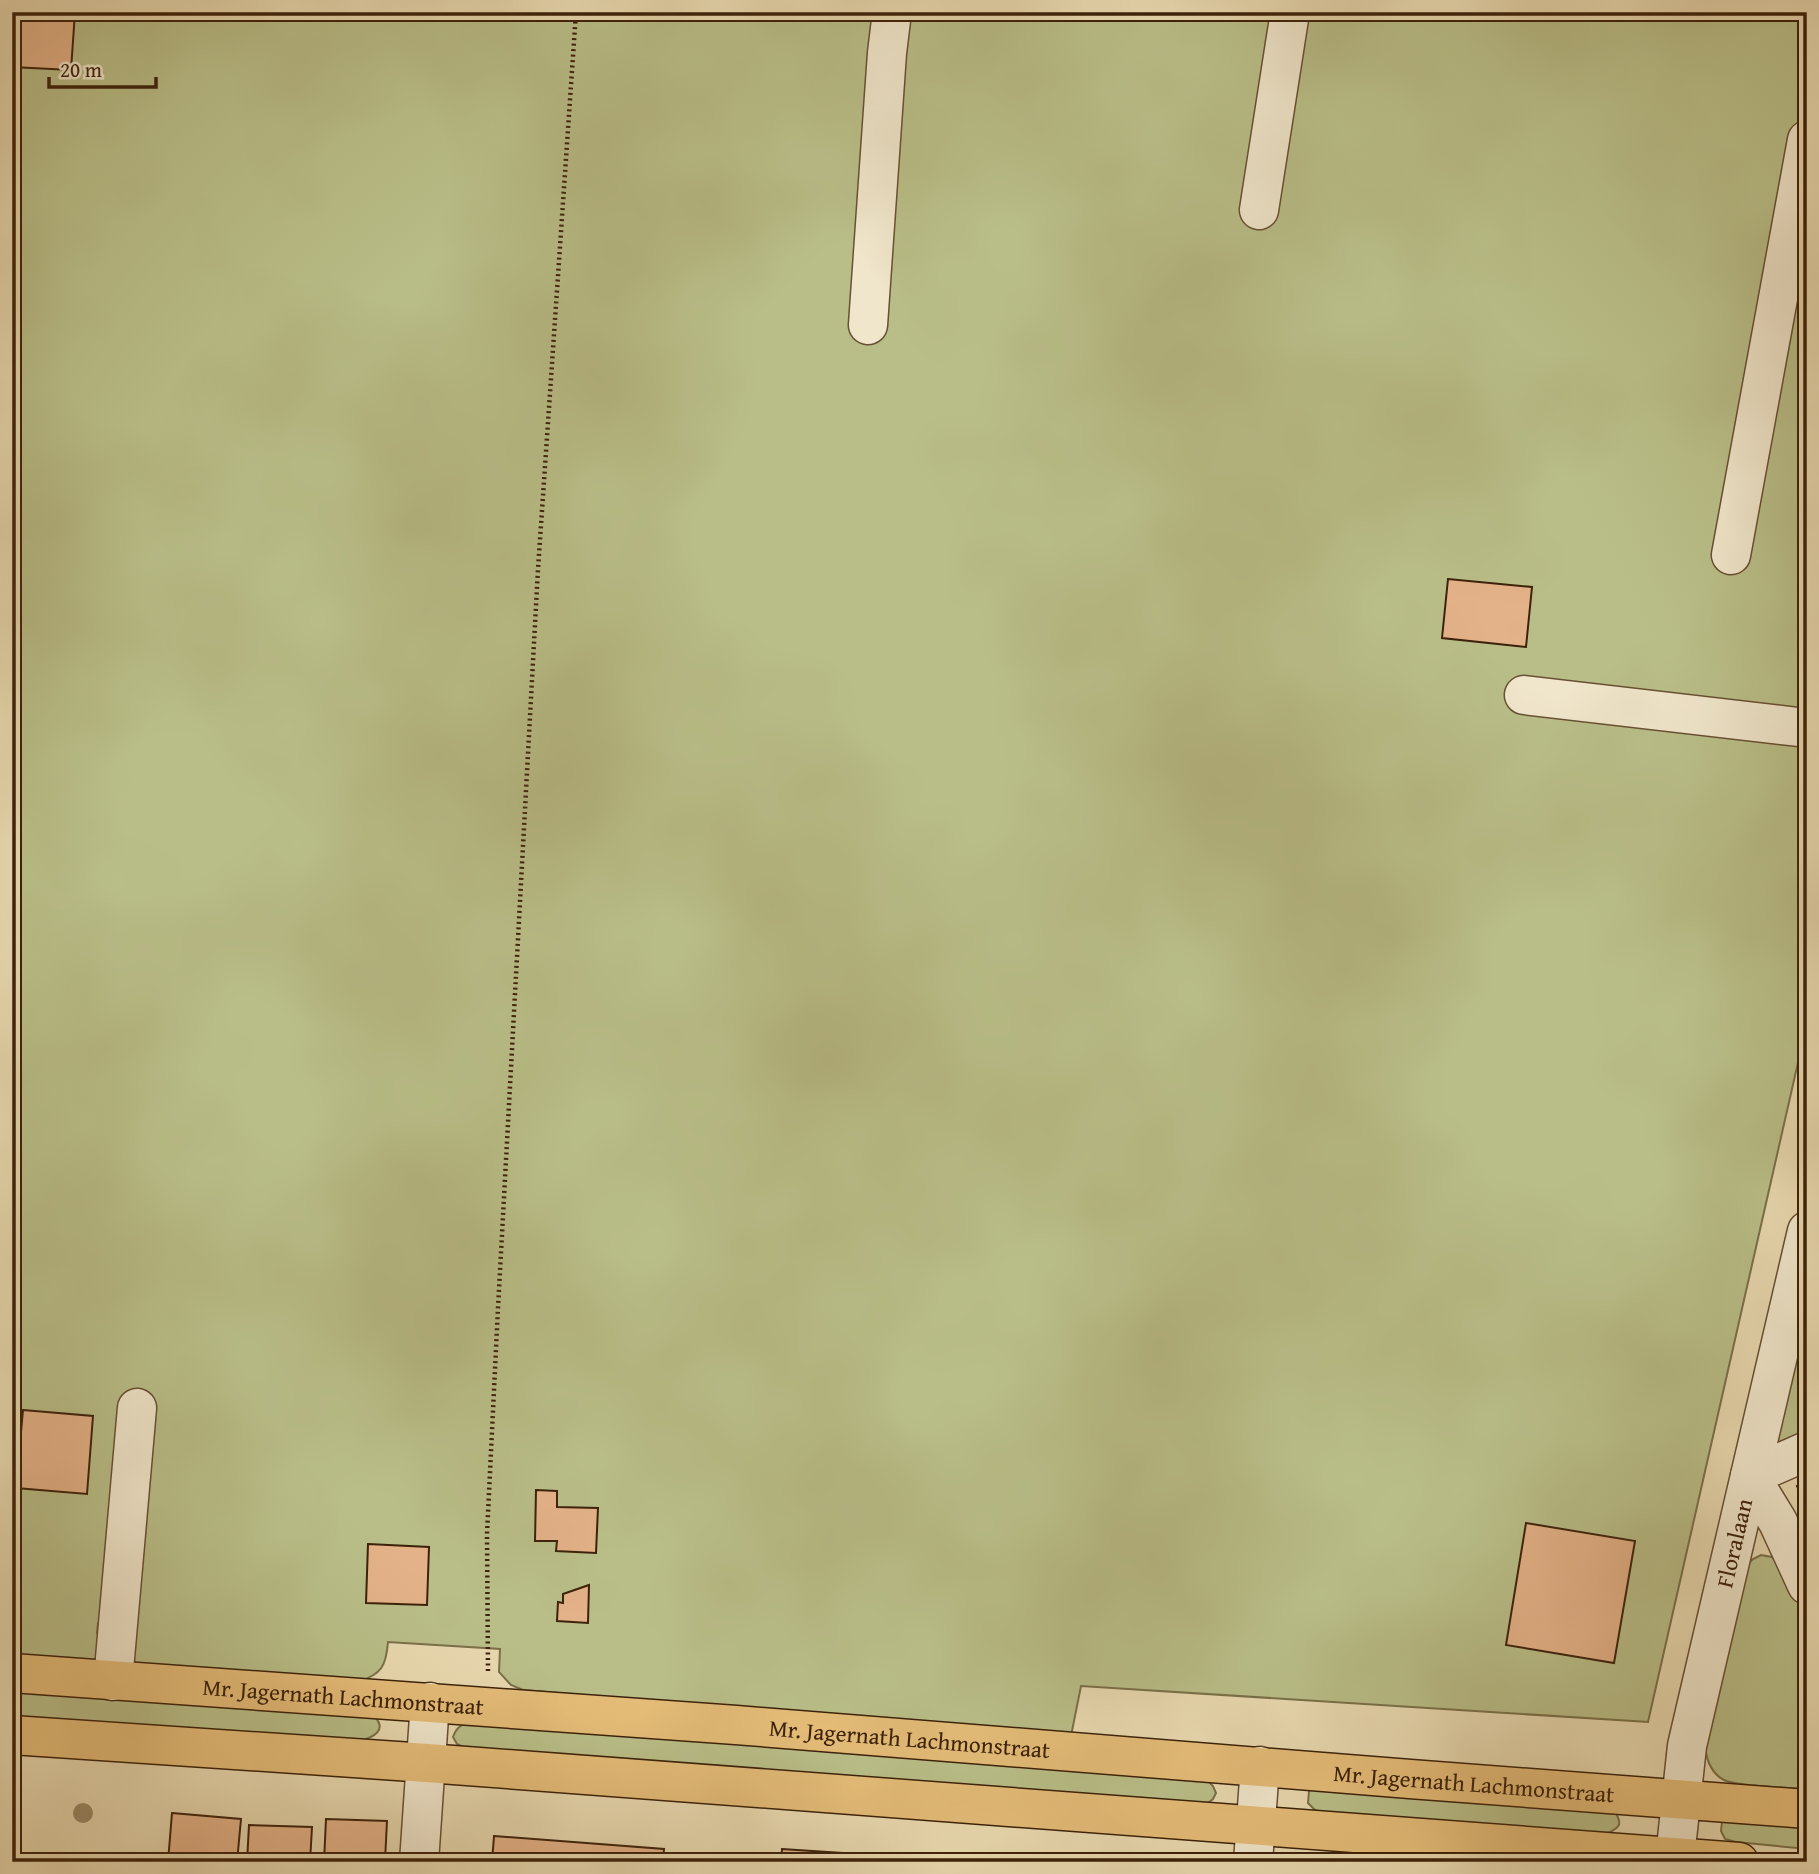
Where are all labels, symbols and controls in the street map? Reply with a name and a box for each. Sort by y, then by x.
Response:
scale bar [49,46,156,90]
text: 20 m [60,54,102,85]
street label: Floralaan [1707,1495,1760,1591]
street label: Mr. Jagernath Lachmonstraat [201,1670,485,1723]
street label: Mr. Jagernath Lachmonstraat [768,1711,1051,1766]
street label: Mr. Jagernath Lachmonstraat [1332,1756,1616,1810]

